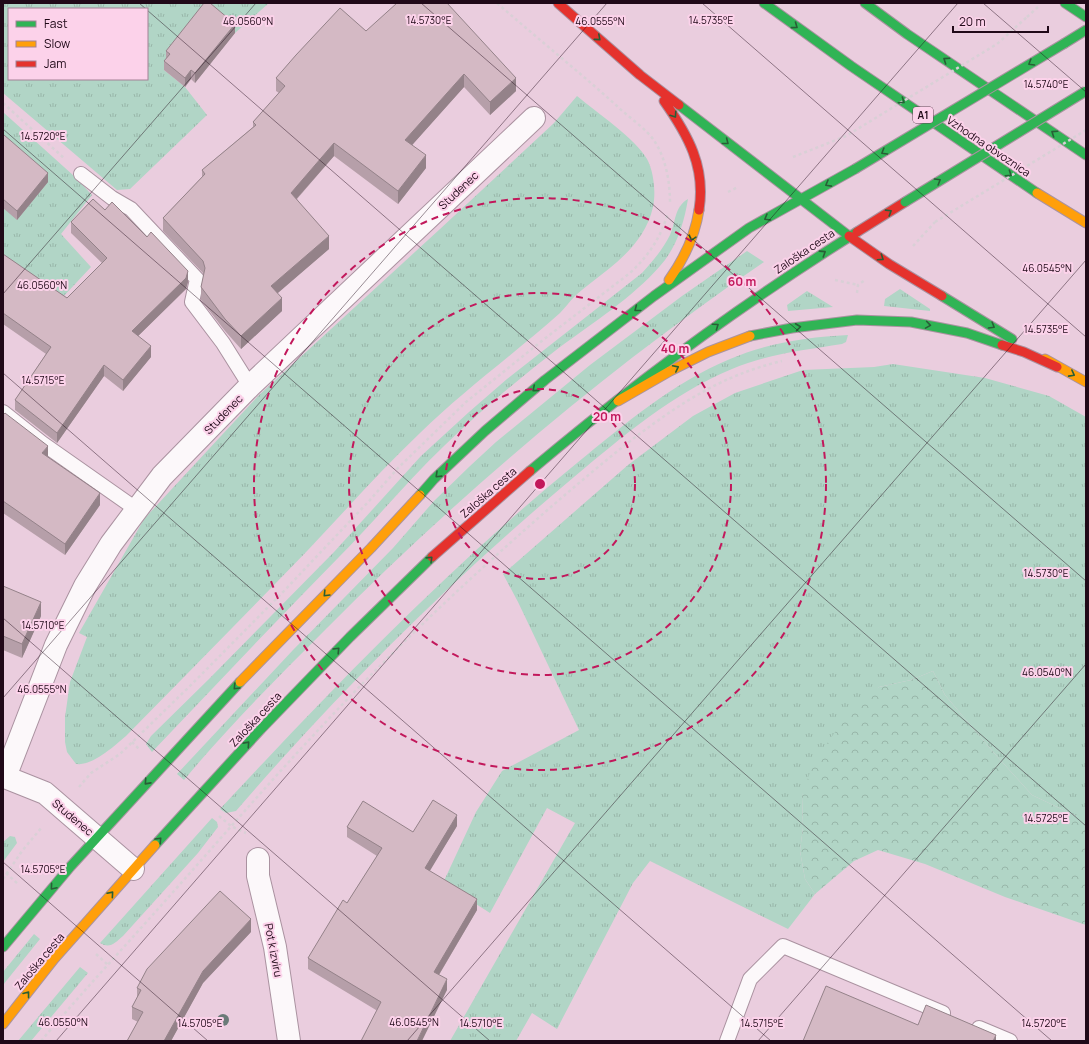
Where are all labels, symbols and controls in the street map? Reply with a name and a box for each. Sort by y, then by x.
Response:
legend [8,8,148,80]
scale bar [953,8,1048,34]
text: 14.5730°E [407,13,452,27]
text: 14.5735°E [689,13,734,27]
text: 20 m [959,13,986,30]
text: 46.0560°N [223,14,273,28]
text: 46.0555°N [575,14,625,28]
text: Fast [44,15,68,32]
one-way arrow [791,21,798,28]
one-way arrow [593,33,600,40]
text: Slow [44,35,70,52]
text: Jam [44,55,66,72]
one-way arrow [943,57,950,65]
one-way arrow [1028,58,1035,66]
text: 14.5740°E [1024,77,1069,91]
one-way arrow [897,96,904,103]
road number: A1 [913,107,933,123]
one-way arrow [669,111,676,118]
street label: Vzhodna obvoznica [944,112,1034,180]
text: 14.5720°E [21,129,66,143]
one-way arrow [1051,130,1058,138]
one-way arrow [721,137,728,144]
one-way arrow [881,147,888,155]
street label: Studenec [435,168,481,212]
one-way arrow [1005,169,1012,177]
one-way arrow [825,179,832,187]
one-way arrow [934,179,941,186]
one-way arrow [885,209,892,216]
one-way arrow [764,214,771,221]
street label: Zaloška cesta [771,225,837,277]
one-way arrow [688,235,697,242]
one-way arrow [819,250,826,258]
one-way arrow [877,253,884,261]
text: 46.0545°N [1022,261,1072,275]
text: 60 m [728,273,756,290]
text: 46.0560°N [17,278,67,292]
one-way arrow [635,304,642,311]
one-way arrow [925,320,931,329]
one-way arrow [988,322,995,329]
text: 14.5735°E [1024,322,1069,336]
one-way arrow [795,323,802,332]
one-way arrow [711,324,718,331]
text: 40 m [661,340,689,357]
one-way arrow [672,365,679,373]
one-way arrow [1067,370,1075,377]
text: 14.5715°E [22,373,65,387]
one-way arrow [532,384,540,391]
street label: Studenec [200,391,246,437]
text: 20 m [593,408,621,425]
street label: Zaloška cesta [457,463,519,521]
one-way arrow [435,470,443,478]
centre of rings [533,477,547,491]
one-way arrow [425,557,433,564]
text: 14.5730°E [1024,566,1069,580]
one-way arrow [324,589,331,597]
text: 14.5710°E [21,618,65,632]
one-way arrow [332,647,340,655]
text: 46.0540°N [1022,665,1072,679]
text: 46.0555°N [17,682,67,696]
one-way arrow [233,682,240,690]
street label: Zaloška cesta [226,688,284,750]
one-way arrow [242,741,250,749]
one-way arrow [145,777,152,785]
street label: Studenec [49,795,97,839]
text: 14.5725°E [1024,811,1069,825]
one-way arrow [155,837,162,845]
text: 14.5705°E [20,862,66,876]
one-way arrow [50,882,58,890]
one-way arrow [107,892,114,899]
street label: Pot k izviru [261,922,287,978]
street label: Zaloška cesta [11,929,67,993]
one-way arrow [22,991,29,998]
text: 46.0550°N [38,1015,88,1029]
text: 46.0545°N [389,1015,439,1029]
text: 14.5705°E [177,1016,223,1030]
text: 14.5710°E [459,1016,503,1030]
text: 14.5715°E [741,1016,784,1030]
text: 14.5720°E [1022,1016,1067,1030]

